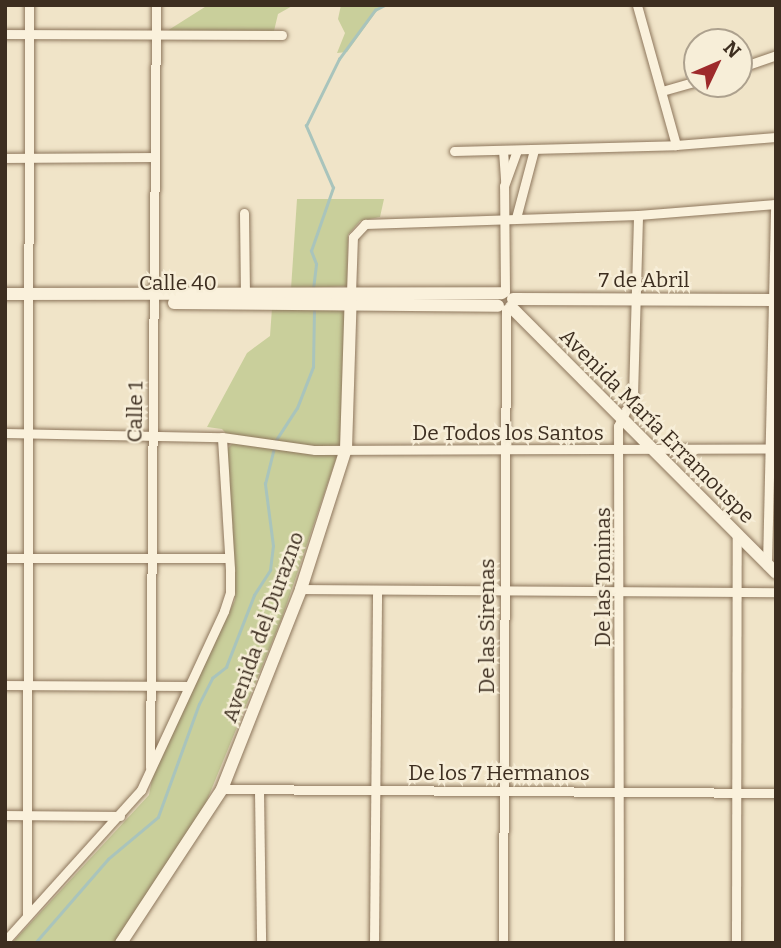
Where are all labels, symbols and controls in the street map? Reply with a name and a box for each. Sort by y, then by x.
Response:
north arrow [683,28,753,98]
text: N [719,36,745,63]
street label: 7 de Abril [599,267,689,293]
street label: Calle 40 [139,270,217,296]
street label: Avenida María Erramouspe [554,323,760,529]
street label: Calle 1 [122,381,148,443]
street label: De Todos los Santos [412,420,604,446]
street label: De las Toninas [590,507,616,647]
street label: Avenida del Durazno [217,528,309,726]
street label: De las Sirenas [474,558,500,694]
street label: De los 7 Hermanos [408,760,590,786]

